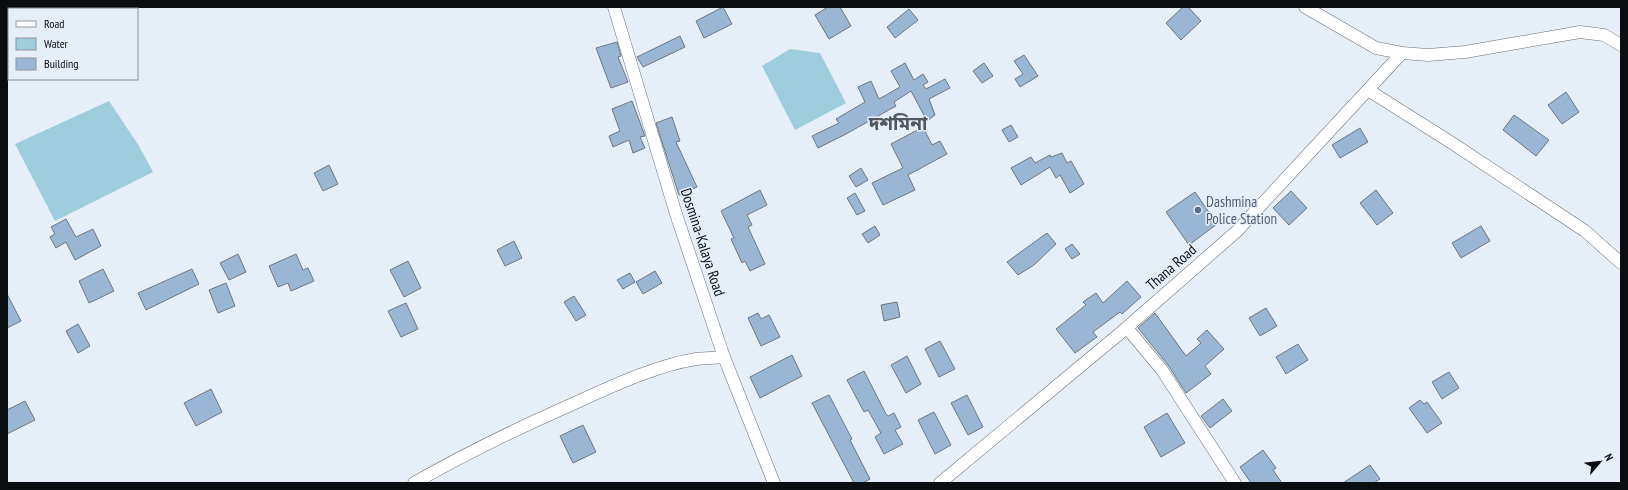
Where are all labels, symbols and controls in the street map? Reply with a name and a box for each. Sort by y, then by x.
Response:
legend [8,8,138,80]
text: Road [44,16,64,31]
text: Water [44,36,69,51]
text: Building [44,56,79,71]
district label: দশমিনা [868,111,928,135]
street label: Dosmina-Kalaya Road [677,186,729,298]
place label: Dashmina Police Station [1206,192,1277,228]
marker: Dashmina Police Station [1193,205,1203,215]
street label: Thana Road [1142,240,1200,294]
north arrow [1580,442,1620,482]
text: N [1601,451,1616,463]

